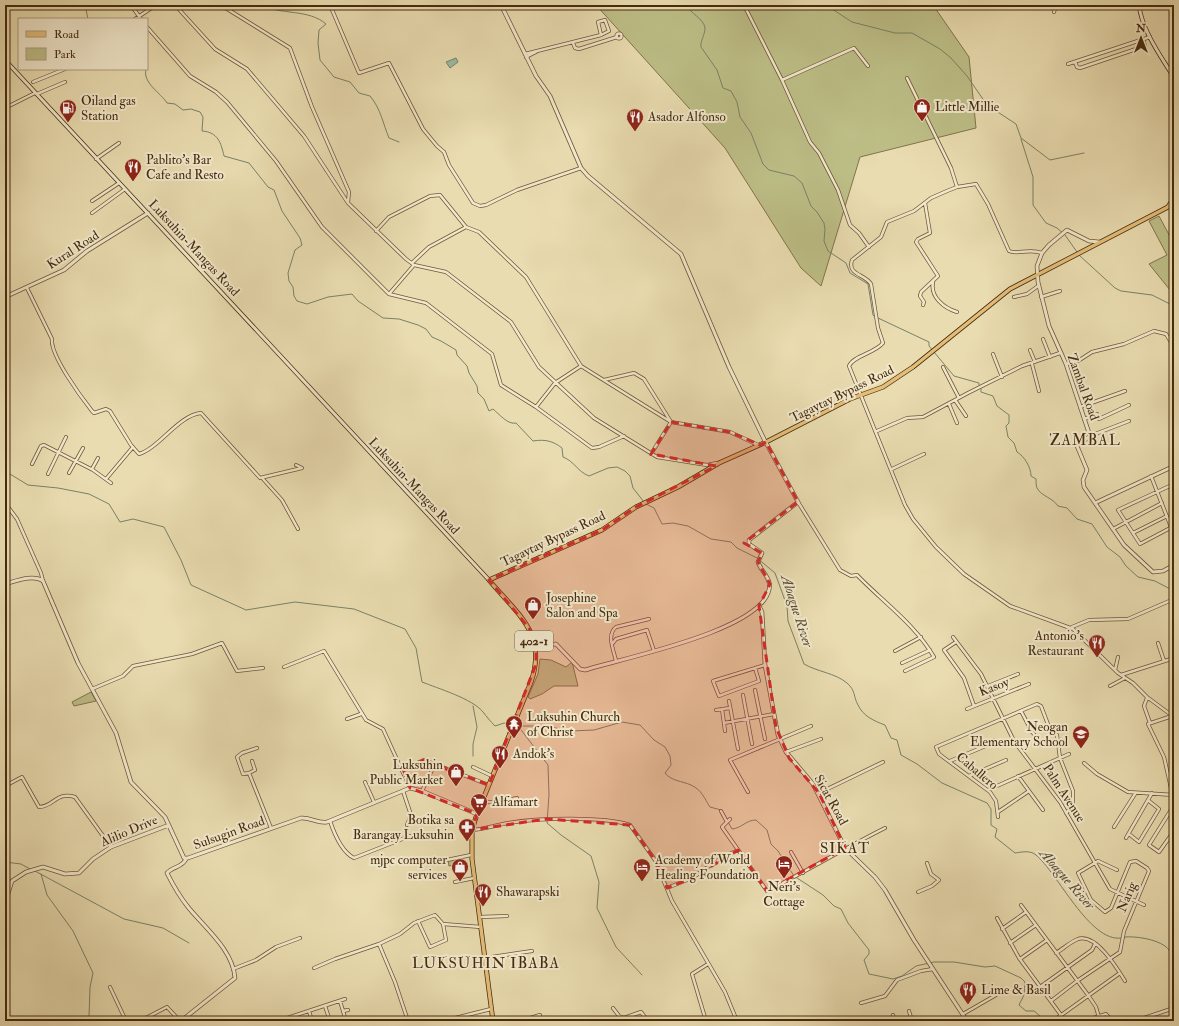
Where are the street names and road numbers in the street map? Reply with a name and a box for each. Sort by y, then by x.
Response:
street label: Luksuhin-Mangas Road [145,196,243,300]
street label: Kural Road [44,227,103,273]
street label: Zambal Road [1063,351,1103,423]
street label: Tagaytay Bypass Road [787,362,898,427]
street label: Luksuhin-Mangas Road [365,434,463,538]
street label: Tagaytay Bypass Road [498,507,609,571]
road number: 402-1 [515,631,553,651]
street label: Kasoy [977,674,1012,701]
street label: Caballero [953,749,1001,793]
street label: Palm Avenue [1039,761,1089,826]
street label: Sicat Road [811,772,852,829]
street label: Alilio Drive [97,812,161,851]
street label: Sulsugin Road [191,812,267,853]
street label: Narig [1114,879,1141,915]

